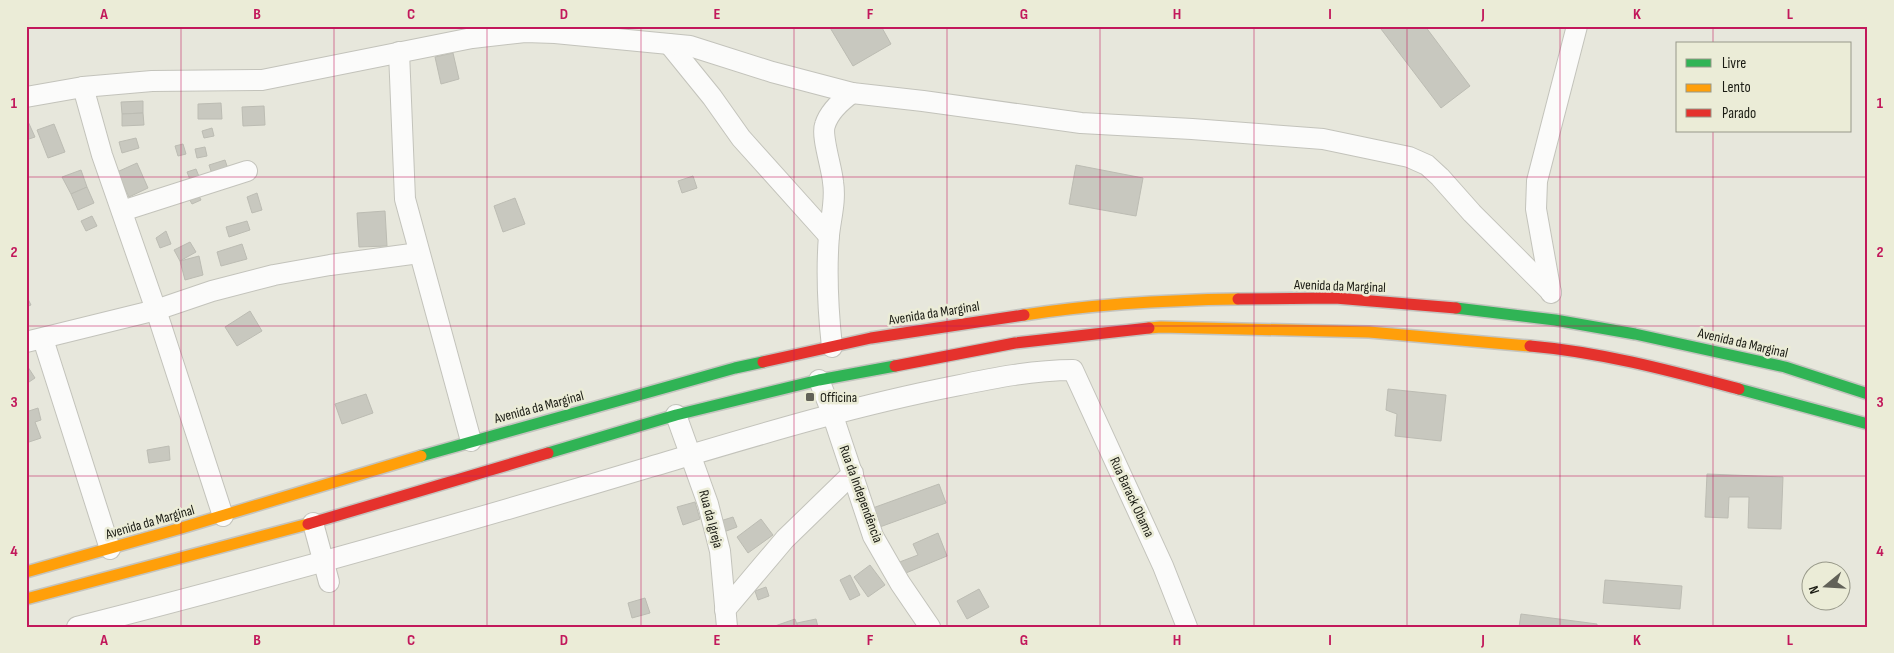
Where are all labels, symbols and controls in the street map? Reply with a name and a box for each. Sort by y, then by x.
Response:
text: A [99,5,108,24]
text: B [253,5,261,24]
text: C [407,5,415,24]
text: D [560,5,568,24]
text: E [714,5,721,24]
text: F [867,5,874,24]
text: G [1020,5,1028,24]
text: H [1173,5,1181,24]
text: I [1328,5,1332,24]
text: J [1480,5,1485,24]
text: K [1633,5,1641,24]
text: L [1787,5,1794,24]
legend [1676,42,1852,132]
text: Livre [1722,54,1746,73]
text: Lento [1722,78,1751,97]
text: 1 [11,94,18,113]
text: 1 [1877,94,1884,113]
text: Parado [1722,104,1756,123]
text: 2 [10,243,18,262]
text: 2 [1876,243,1884,262]
street label: Avenida da Marginal [1293,276,1386,296]
street label: Avenida da Marginal [886,297,981,329]
street label: Avenida da Marginal [1695,324,1790,362]
street label: Avenida da Marginal [491,387,586,427]
place label: Officina [820,389,857,406]
marker: Officina [804,391,816,403]
text: 3 [10,393,18,412]
text: 3 [1876,393,1884,412]
street label: Rua da Independência [836,443,886,545]
street label: Rua Barack Obama [1106,454,1158,540]
street label: Rua da Igreja [695,488,727,550]
street label: Avenida da Marginal [103,501,196,543]
text: 4 [10,542,18,561]
text: 4 [1876,542,1884,561]
north arrow [1802,560,1852,610]
text: N [1805,584,1823,596]
text: A [99,631,108,650]
text: B [253,631,261,650]
text: C [407,631,415,650]
text: D [560,631,568,650]
text: E [714,631,721,650]
text: F [867,631,874,650]
text: G [1020,631,1028,650]
text: H [1173,631,1181,650]
text: I [1328,631,1332,650]
text: J [1480,631,1485,650]
text: K [1633,631,1641,650]
text: L [1787,631,1794,650]

